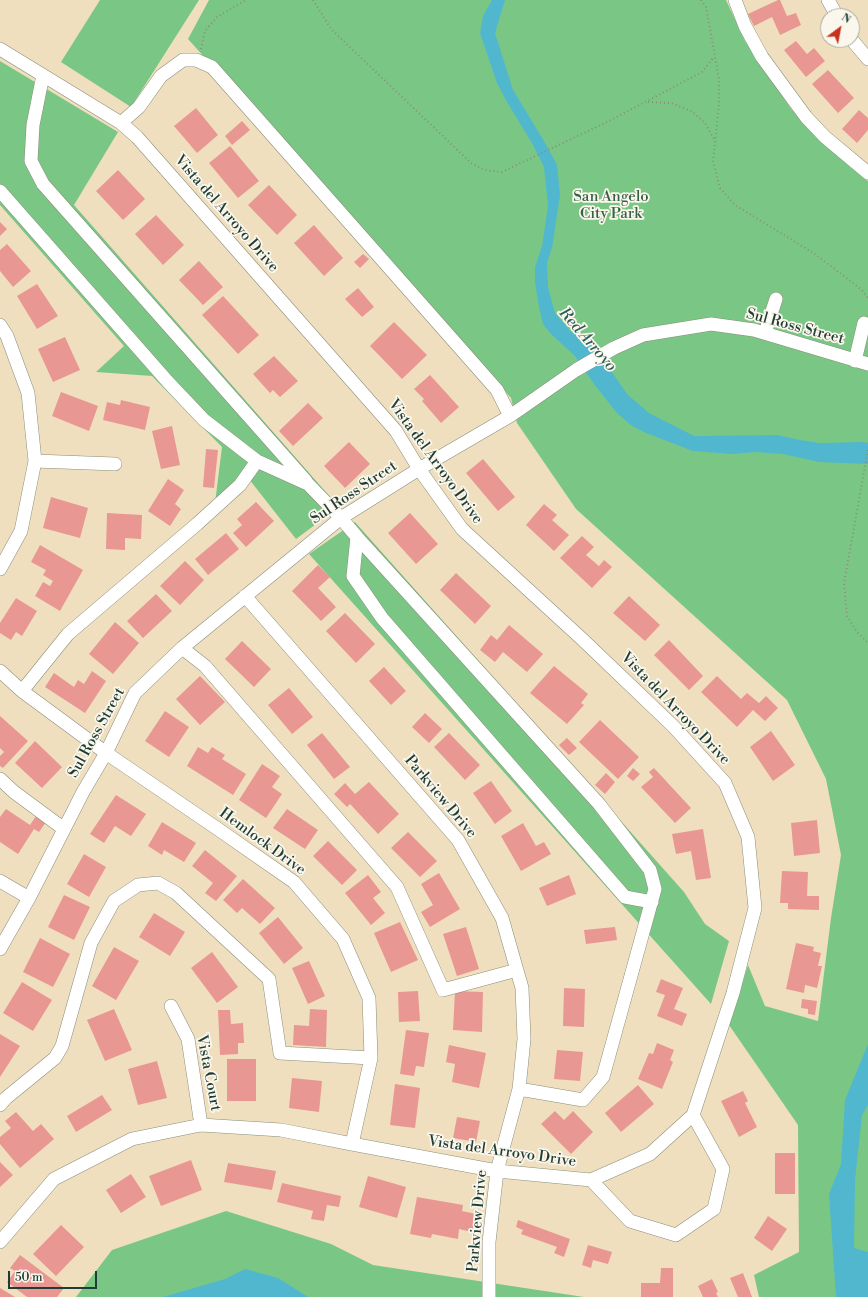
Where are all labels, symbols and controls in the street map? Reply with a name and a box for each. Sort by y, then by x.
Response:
north arrow [820,8,860,48]
text: N [838,10,853,27]
street label: Vista del Arroyo Drive [170,152,282,276]
park label: San Angelo City Park [573,188,649,223]
water label: Red Arroyo [554,304,620,376]
street label: Sul Ross Street [744,305,846,349]
street label: Vista del Arroyo Drive [384,396,486,528]
street label: Sul Ross Street [307,457,401,529]
street label: Vista del Arroyo Drive [617,649,733,769]
street label: Sul Ross Street [65,685,129,781]
street label: Parkview Drive [400,752,480,842]
street label: Hemlock Drive [215,805,309,879]
street label: Vista Court [192,1033,224,1113]
street label: Vista del Arroyo Drive [427,1133,577,1171]
street label: Parkview Drive [465,1169,491,1273]
scale bar [10,1263,99,1289]
text: 50 m [15,1270,43,1285]

